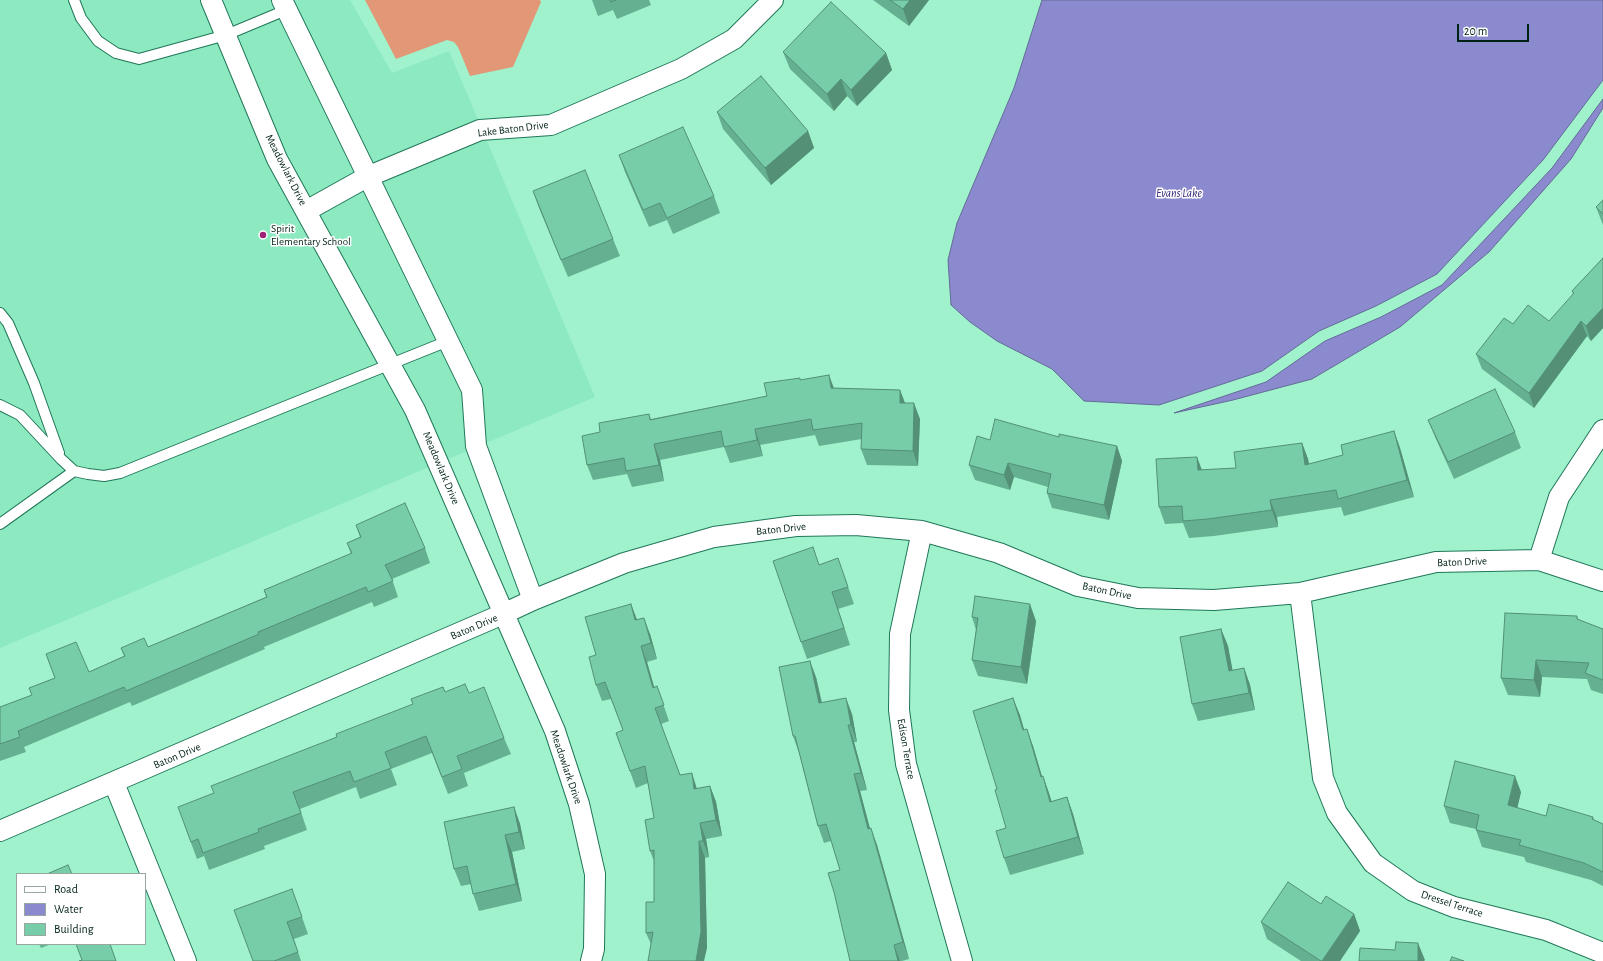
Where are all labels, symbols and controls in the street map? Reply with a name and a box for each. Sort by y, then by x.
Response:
scale bar [1459,16,1531,42]
text: 20 m [1464,25,1487,37]
street label: Lake Baton Drive [477,118,549,140]
street label: Meadowlark Drive [262,132,310,208]
water label: Evans Lake [1156,186,1202,200]
place label: Spirit Elementary School [271,222,351,248]
marker: Spirit Elementary School [258,230,268,240]
street label: Meadowlark Drive [420,430,462,506]
street label: Baton Drive [755,520,807,538]
street label: Baton Drive [1437,555,1487,569]
street label: Baton Drive [1081,579,1133,603]
street label: Baton Drive [448,611,500,643]
street label: Edison Terrace [894,718,918,780]
street label: Meadowlark Drive [547,728,585,806]
street label: Baton Drive [151,740,203,772]
legend [16,873,146,945]
text: Road [54,883,78,895]
street label: Dressel Terrace [1419,888,1485,920]
text: Water [54,903,83,915]
text: Building [54,923,94,935]

